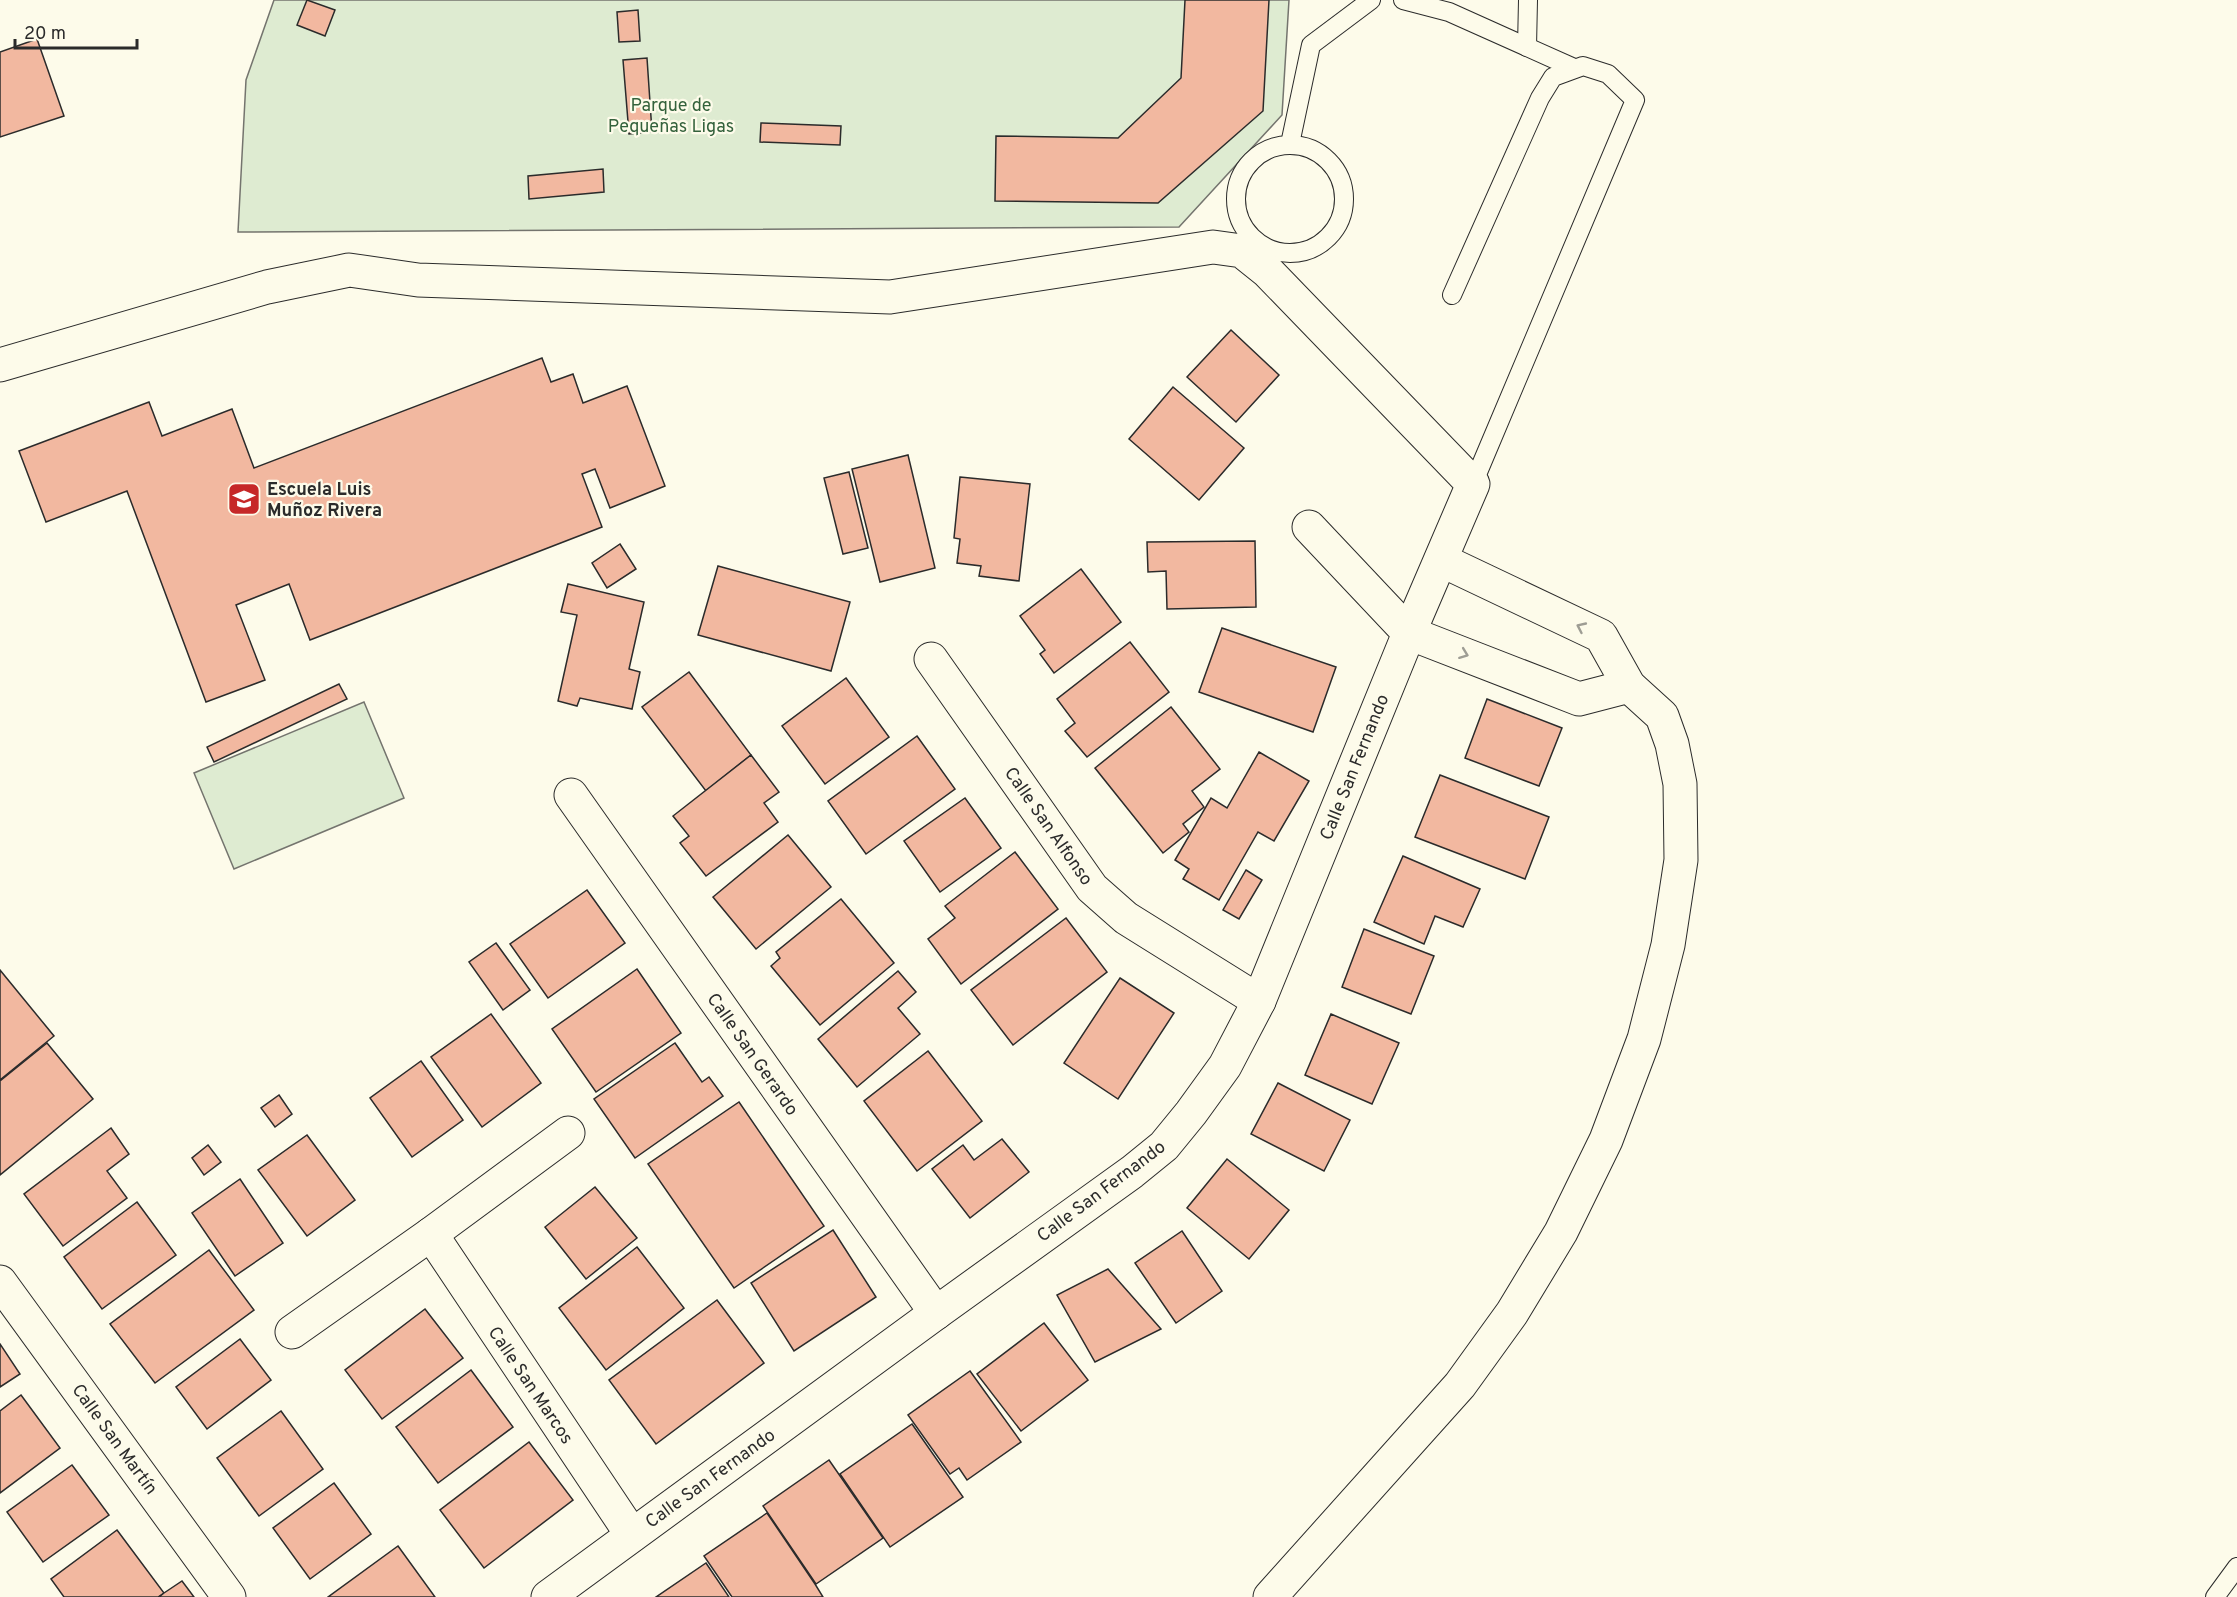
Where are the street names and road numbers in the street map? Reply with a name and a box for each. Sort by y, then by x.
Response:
street label: Calle San Fernando [1316,691,1395,844]
street label: Calle San Alfonso [998,763,1097,891]
street label: Calle San Gerardo [701,989,803,1121]
street label: Calle San Fernando [1033,1136,1171,1248]
street label: Calle San Marcos [482,1323,578,1449]
street label: Calle San Martín [66,1380,162,1500]
street label: Calle San Fernando [641,1424,780,1534]

